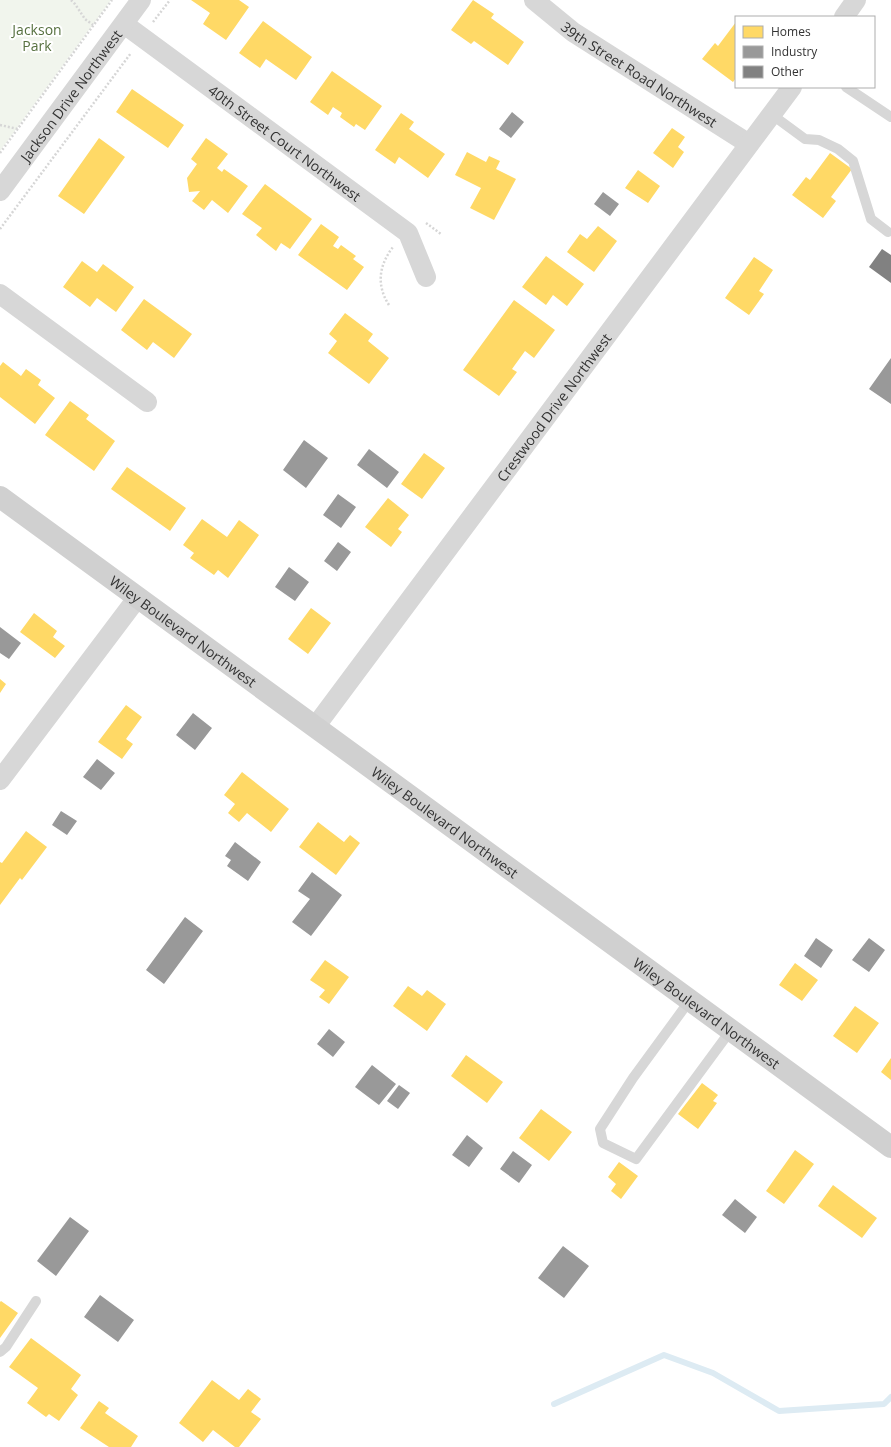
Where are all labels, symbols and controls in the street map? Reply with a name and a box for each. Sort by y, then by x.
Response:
legend [735,16,875,88]
street label: 39th Street Road Northwest [557,17,721,131]
park label: Jackson Park [10,20,62,55]
text: Homes [771,23,811,40]
street label: Jackson Drive Northwest [14,25,126,167]
text: Industry [771,43,818,60]
text: Other [771,63,804,80]
street label: 40th Street Court Northwest [205,80,365,205]
street label: Crestwood Drive Northwest [492,329,615,485]
street label: Wiley Boulevard Northwest [106,571,261,691]
street label: Wiley Boulevard Northwest [368,762,522,882]
street label: Wiley Boulevard Northwest [630,953,784,1073]

